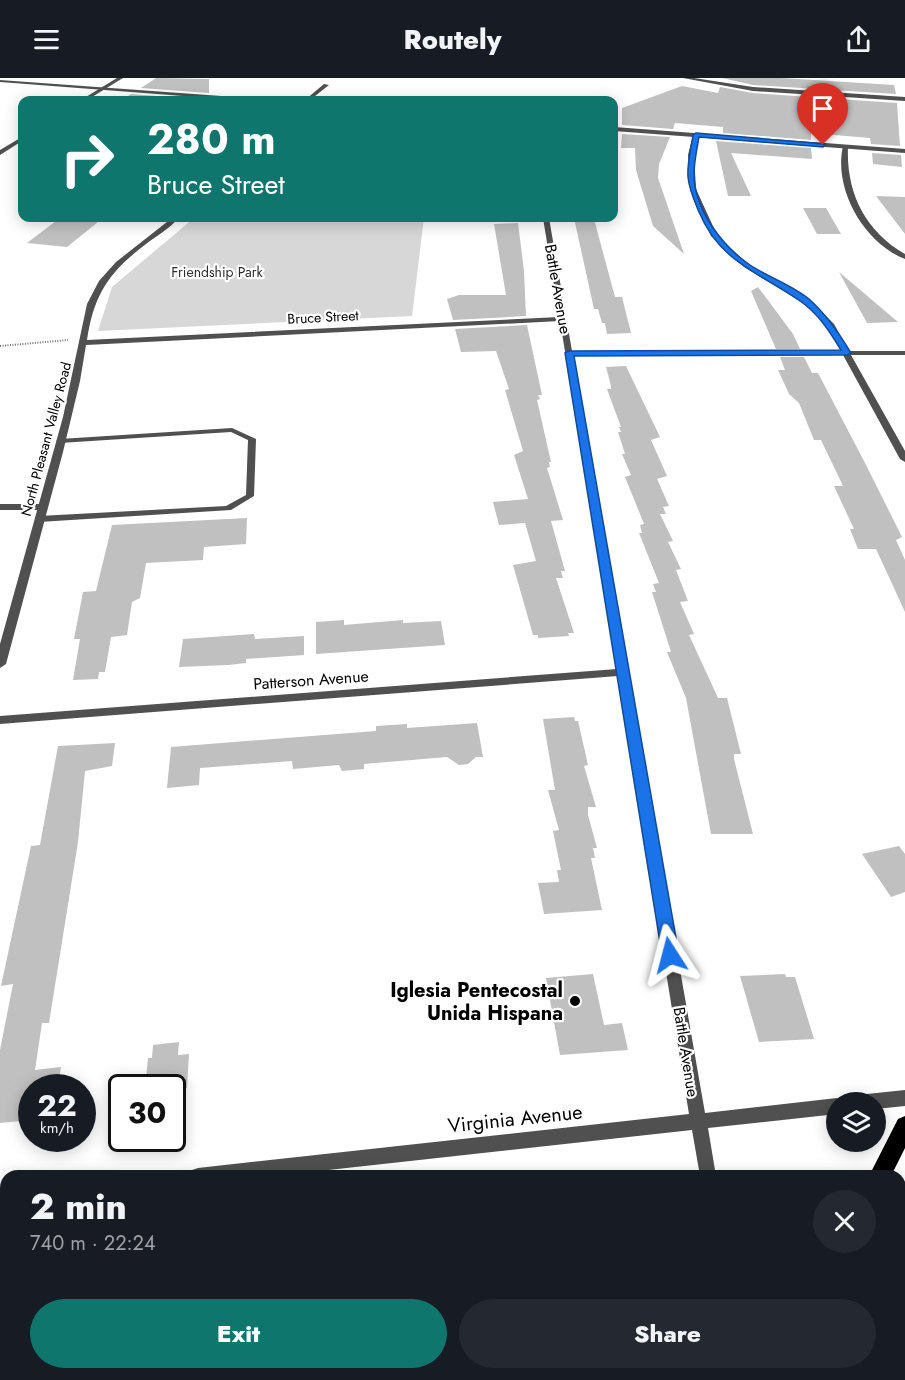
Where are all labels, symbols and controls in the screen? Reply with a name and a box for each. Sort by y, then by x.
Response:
text: Routely [404,20,501,59]
icon: menu [30,23,63,56]
icon: share [842,23,875,56]
pin [797,83,848,145]
icon: arrive [806,92,839,125]
text: 280 m [147,109,276,170]
icon: right [48,120,126,198]
text: Bruce Street [147,165,285,204]
street label: Battle Avenue [539,242,577,336]
park label: Friendship Park [171,262,264,282]
street label: Bruce Street [287,305,360,329]
street label: North Pleasant Valley Road [16,360,76,518]
street label: Patterson Avenue [253,664,369,696]
position arrow [638,923,702,987]
place label: Iglesia Pentecostal Unida Hispana [390,976,563,1028]
marker: Iglesia Pentecostal Unida Hispana [568,994,582,1008]
street label: Battle Avenue [668,1005,704,1099]
speed limit sign: 30 [108,1074,186,1152]
text: 22 [37,1084,77,1127]
map controls [826,1092,886,1152]
button: layers [826,1092,886,1152]
street label: Virginia Avenue [446,1098,584,1140]
text: km/h [40,1117,74,1139]
text: 2 min [30,1180,127,1232]
button: close [813,1190,876,1253]
text: 740 m · 22:24 [30,1229,156,1258]
button: Exit [30,1299,447,1368]
button: Share [459,1299,876,1368]

